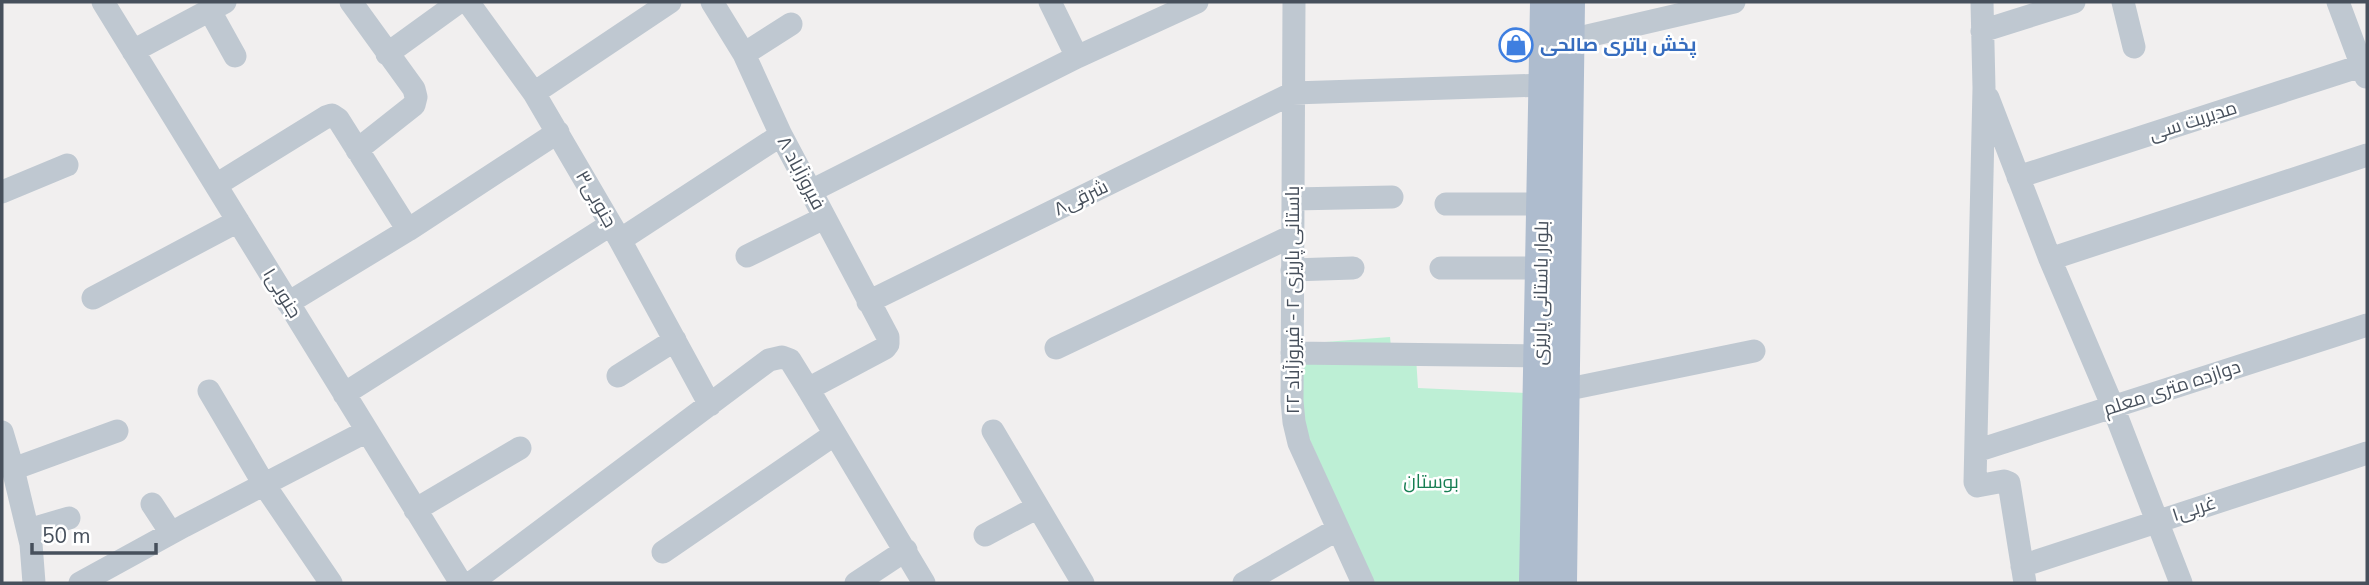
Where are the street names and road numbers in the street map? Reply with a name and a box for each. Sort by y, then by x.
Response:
street label: مدیریت سی [2146,95,2240,147]
street label: فیروزآباد ۸ [771,132,831,214]
street label: جنوبی۳ [569,166,623,232]
street label: شرقی۸ [1049,174,1113,222]
street label: باستانی پاریزی ۲ - فیروزآباد ۲۲ [1280,186,1306,414]
street label: بلوار باستانی پاریزی [1527,220,1555,366]
street label: جنوبی۱ [256,263,308,323]
street label: دوازده متری معلم [2100,354,2244,422]
street label: غربی۱ [2169,490,2219,528]

